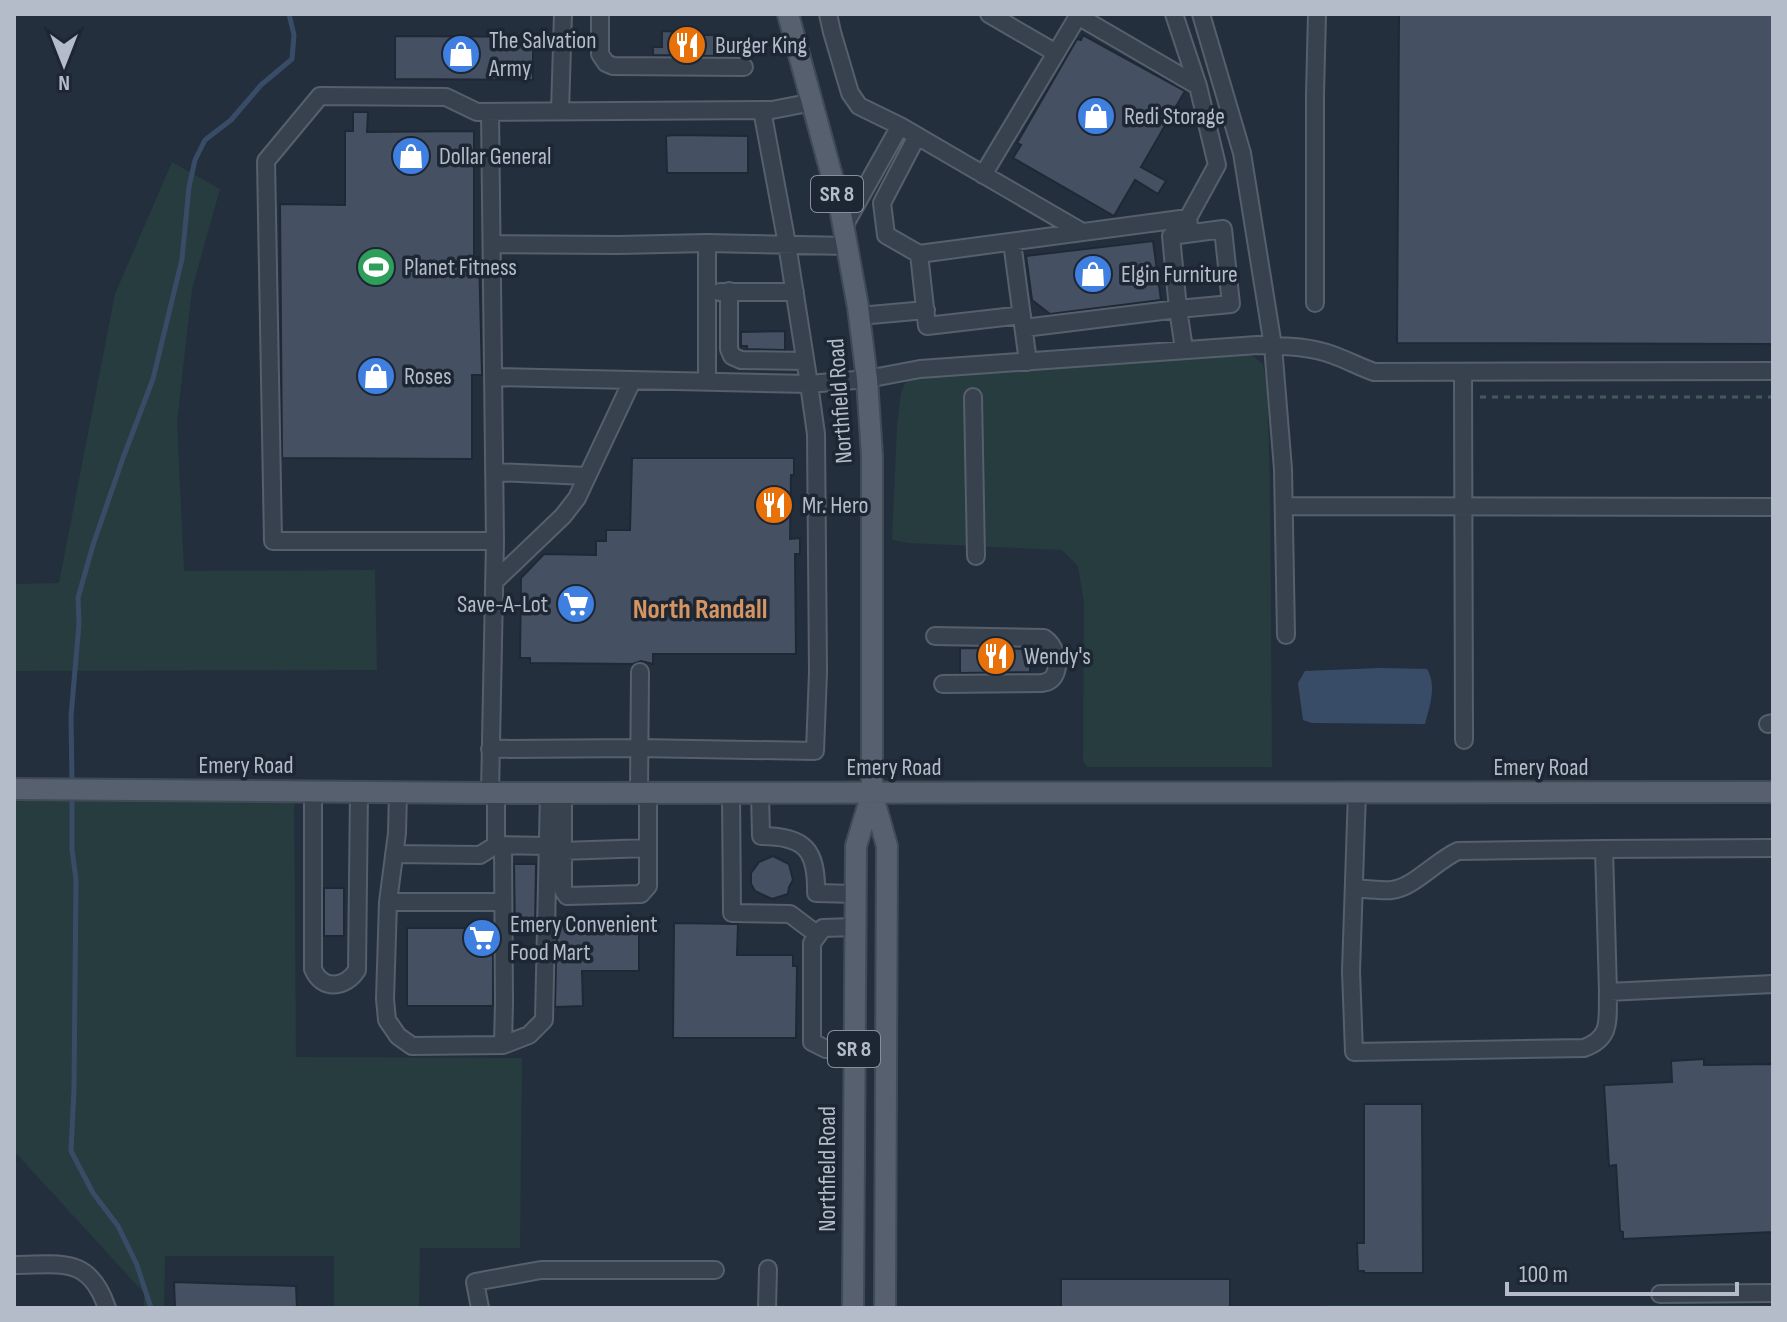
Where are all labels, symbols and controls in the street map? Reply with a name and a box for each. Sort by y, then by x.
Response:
north arrow [24,24,104,104]
restaurant icon: Burger King [666,24,708,66]
place label: The Salvation Army [488,26,596,83]
place label: Burger King [715,31,807,60]
shop icon: The Salvation Army [440,33,482,75]
text: N [58,69,70,96]
shop icon: Redi Storage [1075,95,1117,137]
place label: Redi Storage [1124,102,1225,131]
shop icon: Dollar General [390,135,432,177]
place label: Dollar General [439,142,551,171]
road number: SR 8 [811,176,863,212]
sports icon: Planet Fitness [355,246,397,288]
place label: Planet Fitness [404,253,517,282]
shop icon: Elgin Furniture [1072,253,1114,295]
place label: Elgin Furniture [1121,260,1238,289]
street label: Northfield Road [821,337,859,465]
shop icon: Roses [355,355,397,397]
place label: Roses [404,362,452,391]
restaurant icon: Mr. Hero [753,484,795,526]
place label: Mr. Hero [802,491,868,520]
supermarket icon: Save-A-Lot [555,583,597,625]
place label: Save-A-Lot [457,590,548,619]
district label: North Randall [633,593,767,626]
restaurant icon: Wendy's [975,635,1017,677]
place label: Wendy's [1024,642,1091,671]
street label: Emery Road [198,751,294,780]
street label: Emery Road [846,753,942,782]
street label: Emery Road [1493,753,1589,782]
place label: Emery Convenient Food Mart [510,910,658,967]
supermarket icon: Emery Convenient Food Mart [461,917,503,959]
road number: SR 8 [828,1031,880,1067]
street label: Northfield Road [813,1106,842,1232]
scale bar [1507,1246,1737,1296]
text: 100 m [1519,1260,1568,1289]

